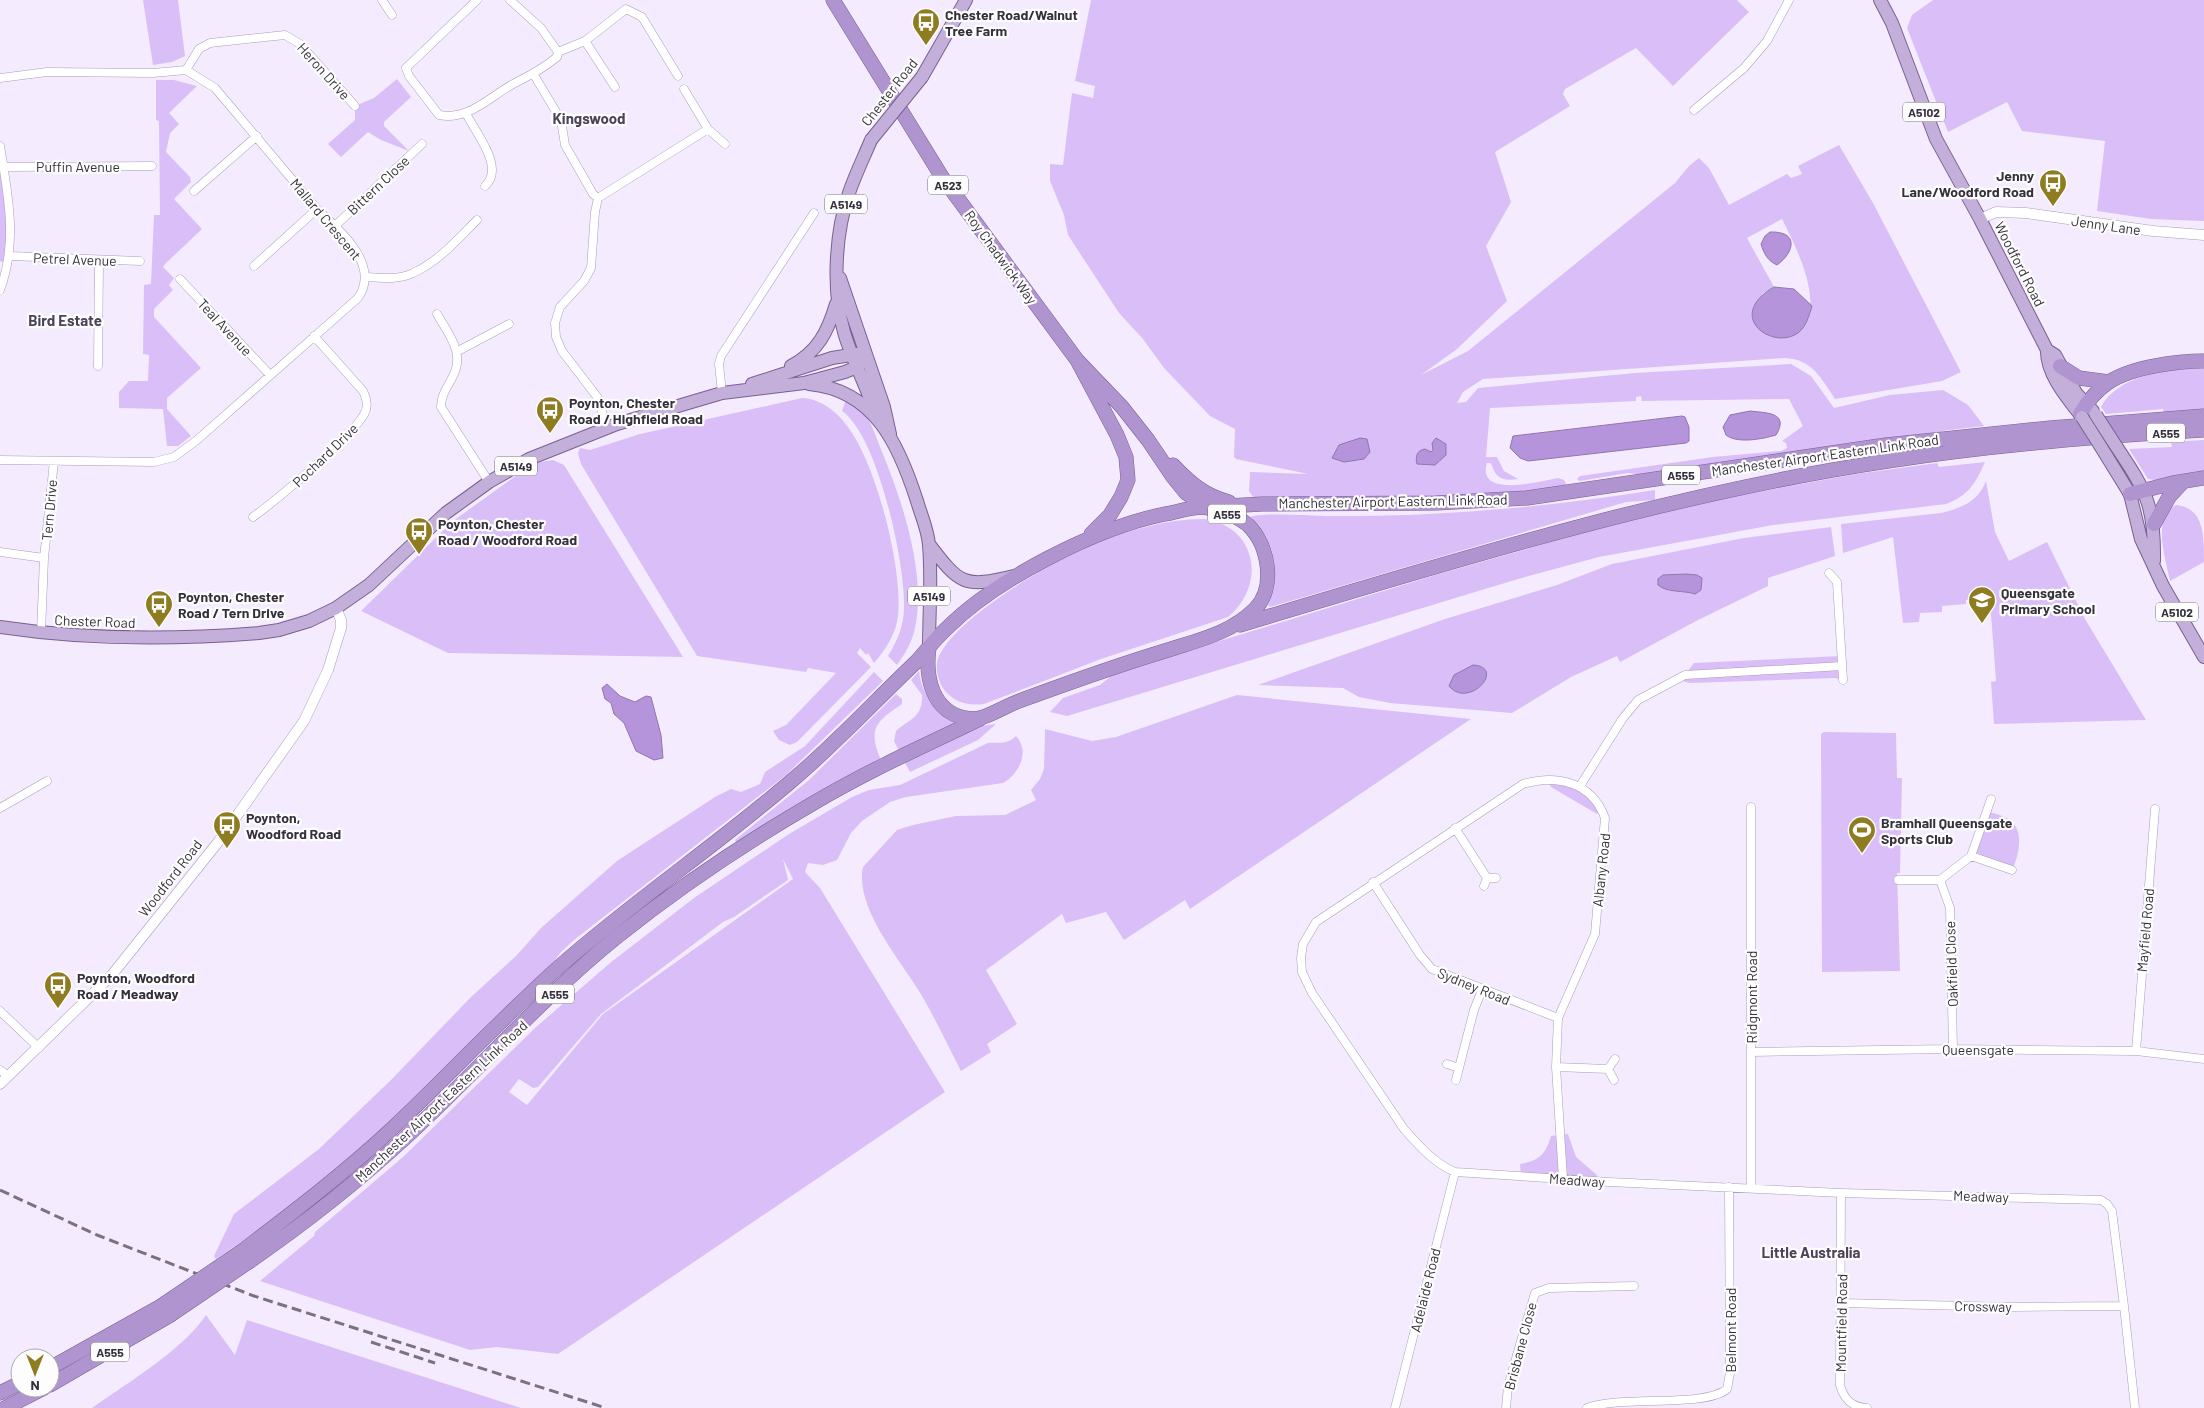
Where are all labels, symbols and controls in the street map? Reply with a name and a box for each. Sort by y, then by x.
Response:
place label: Chester Road/Walnut Tree Farm [945,6,1078,39]
bus stop icon: Chester Road/Walnut Tree Farm [911,7,941,46]
street label: Heron Drive [294,39,354,103]
street label: Chester Road [857,55,921,129]
road number: A5102 [1903,102,1945,121]
district label: Kingswood [552,109,626,127]
street label: Bittern Close [343,152,413,218]
street label: Puffin Avenue [36,158,120,175]
place label: Jenny Lane/Woodford Road [1901,167,2034,200]
bus stop icon: Jenny Lane/Woodford Road [2038,168,2068,207]
street label: Mallard Crescent [287,175,365,263]
road number: A523 [928,176,968,194]
road number: A5149 [825,194,867,213]
street label: Roy Chadwick Way [961,207,1041,308]
street label: Jenny Lane [2070,212,2142,238]
street label: Woodford Road [1991,219,2049,309]
street label: Petrel Avenue [33,249,117,269]
street label: Teal Avenue [194,295,256,359]
district label: Bird Estate [28,311,102,329]
place label: Poynton, Chester Road / Highfield Road [569,394,703,427]
bus stop icon: Poynton, Chester Road / Highfield Road [535,395,565,434]
street label: Pochard Drive [289,420,361,490]
road number: A555 [2147,423,2185,442]
street label: Manchester Airport Eastern Link Road [1710,431,1940,479]
road number: A5149 [495,456,537,476]
road number: A555 [1662,466,1700,484]
street label: Tern Drive [38,479,60,541]
street label: Manchester Airport Eastern Link Road [1278,491,1508,511]
road number: A555 [1208,504,1246,524]
place label: Poynton, Chester Road / Woodford Road [438,515,577,548]
bus stop icon: Poynton, Chester Road / Woodford Road [404,516,434,555]
place label: Queensgate Primary School [2001,584,2095,617]
school or university icon: Queensgate Primary School [1967,585,1997,624]
road number: A5149 [908,586,950,606]
place label: Poynton, Chester Road / Tern Drive [178,588,285,621]
bus stop icon: Poynton, Chester Road / Tern Drive [144,589,174,628]
road number: A5102 [2156,602,2198,622]
street label: Chester Road [54,611,136,631]
place label: Poynton, Woodford Road [246,809,341,842]
bus stop icon: Poynton, Woodford Road [212,810,242,849]
place label: Bramhall Queensgate Sports Club [1881,814,2013,847]
sports icon: Bramhall Queensgate Sports Club [1847,815,1877,854]
street label: Albany Road [1589,832,1613,908]
street label: Woodford Road [135,836,205,920]
street label: Mayfield Road [2133,887,2157,973]
street label: Oakfield Close [1941,921,1961,1007]
street label: Ridgmont Road [1743,951,1760,1043]
street label: Sydney Road [1435,964,1513,1008]
place label: Poynton, Woodford Road / Meadway [77,969,195,1002]
bus stop icon: Poynton, Woodford Road / Meadway [43,970,73,1009]
road number: A555 [536,984,574,1004]
street label: Manchester Airport Eastern Link Road [351,1017,531,1185]
street label: Queensgate [1942,1041,2014,1058]
street label: Meadway [1549,1170,1606,1190]
street label: Meadway [1953,1187,2010,1205]
district label: Little Australia [1761,1243,1861,1261]
street label: Adelaide Road [1406,1246,1444,1334]
street label: Mountfield Road [1832,1274,1850,1372]
street label: Belmont Road [1722,1288,1739,1372]
street label: Crossway [1954,1297,2012,1315]
street label: Brisbane Close [1500,1300,1540,1392]
road number: A555 [91,1342,129,1361]
north arrow [10,1348,60,1398]
text: N [30,1378,40,1395]

